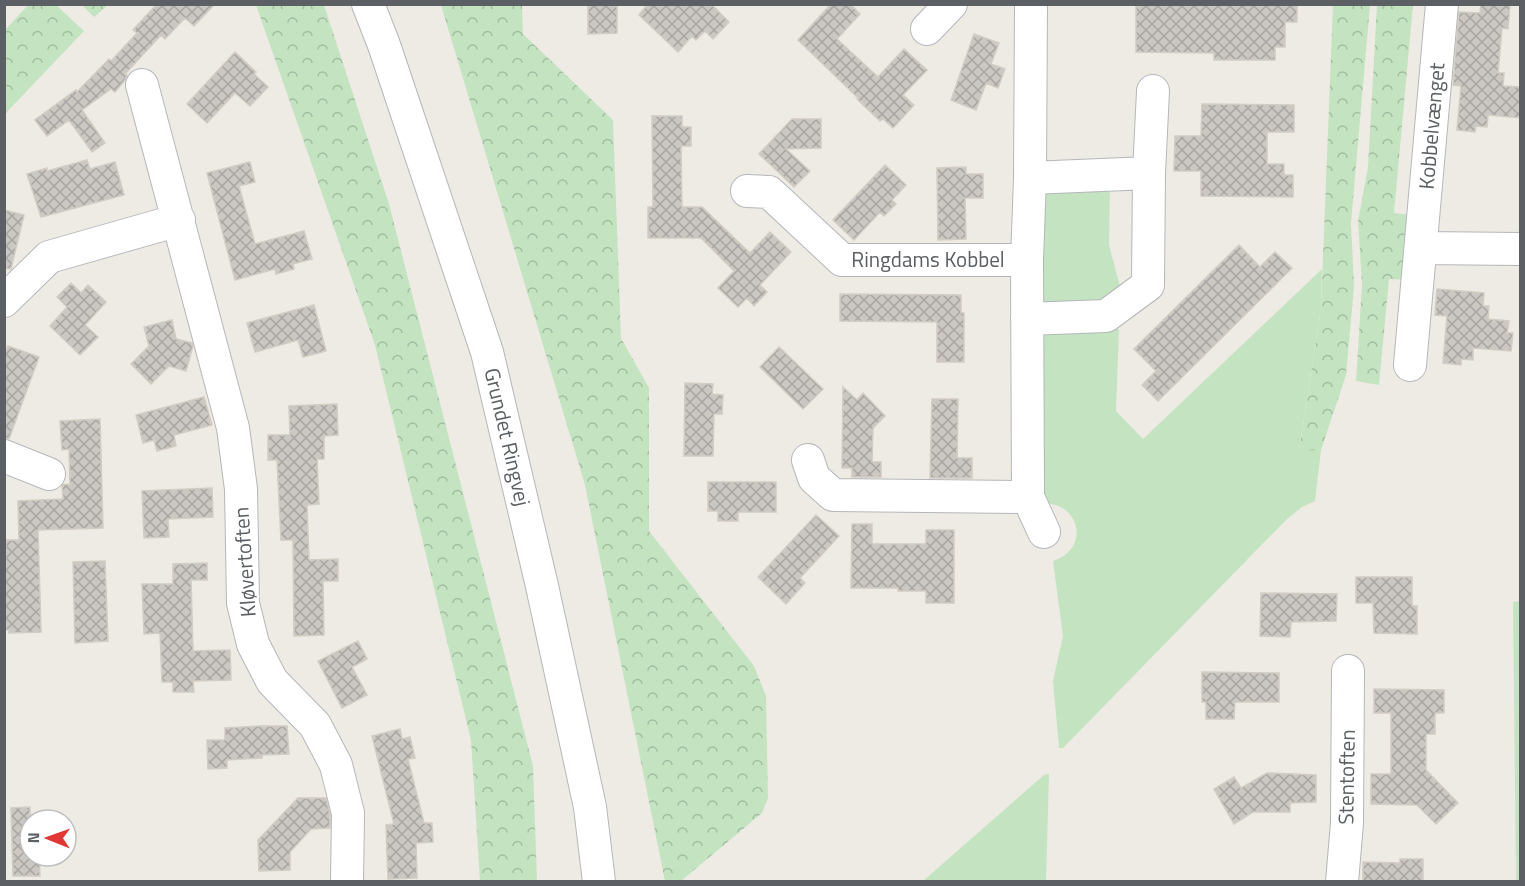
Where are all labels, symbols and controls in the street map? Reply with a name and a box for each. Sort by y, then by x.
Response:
street label: Kobbelvænget [1410,61,1453,191]
street label: Ringdams Kobbel [851,243,1005,275]
street label: Grundet Ringvej [477,364,539,509]
street label: Kløvertoften [224,506,264,618]
street label: Stentoften [1329,729,1363,825]
north arrow [18,808,78,868]
text: N [21,832,45,843]

